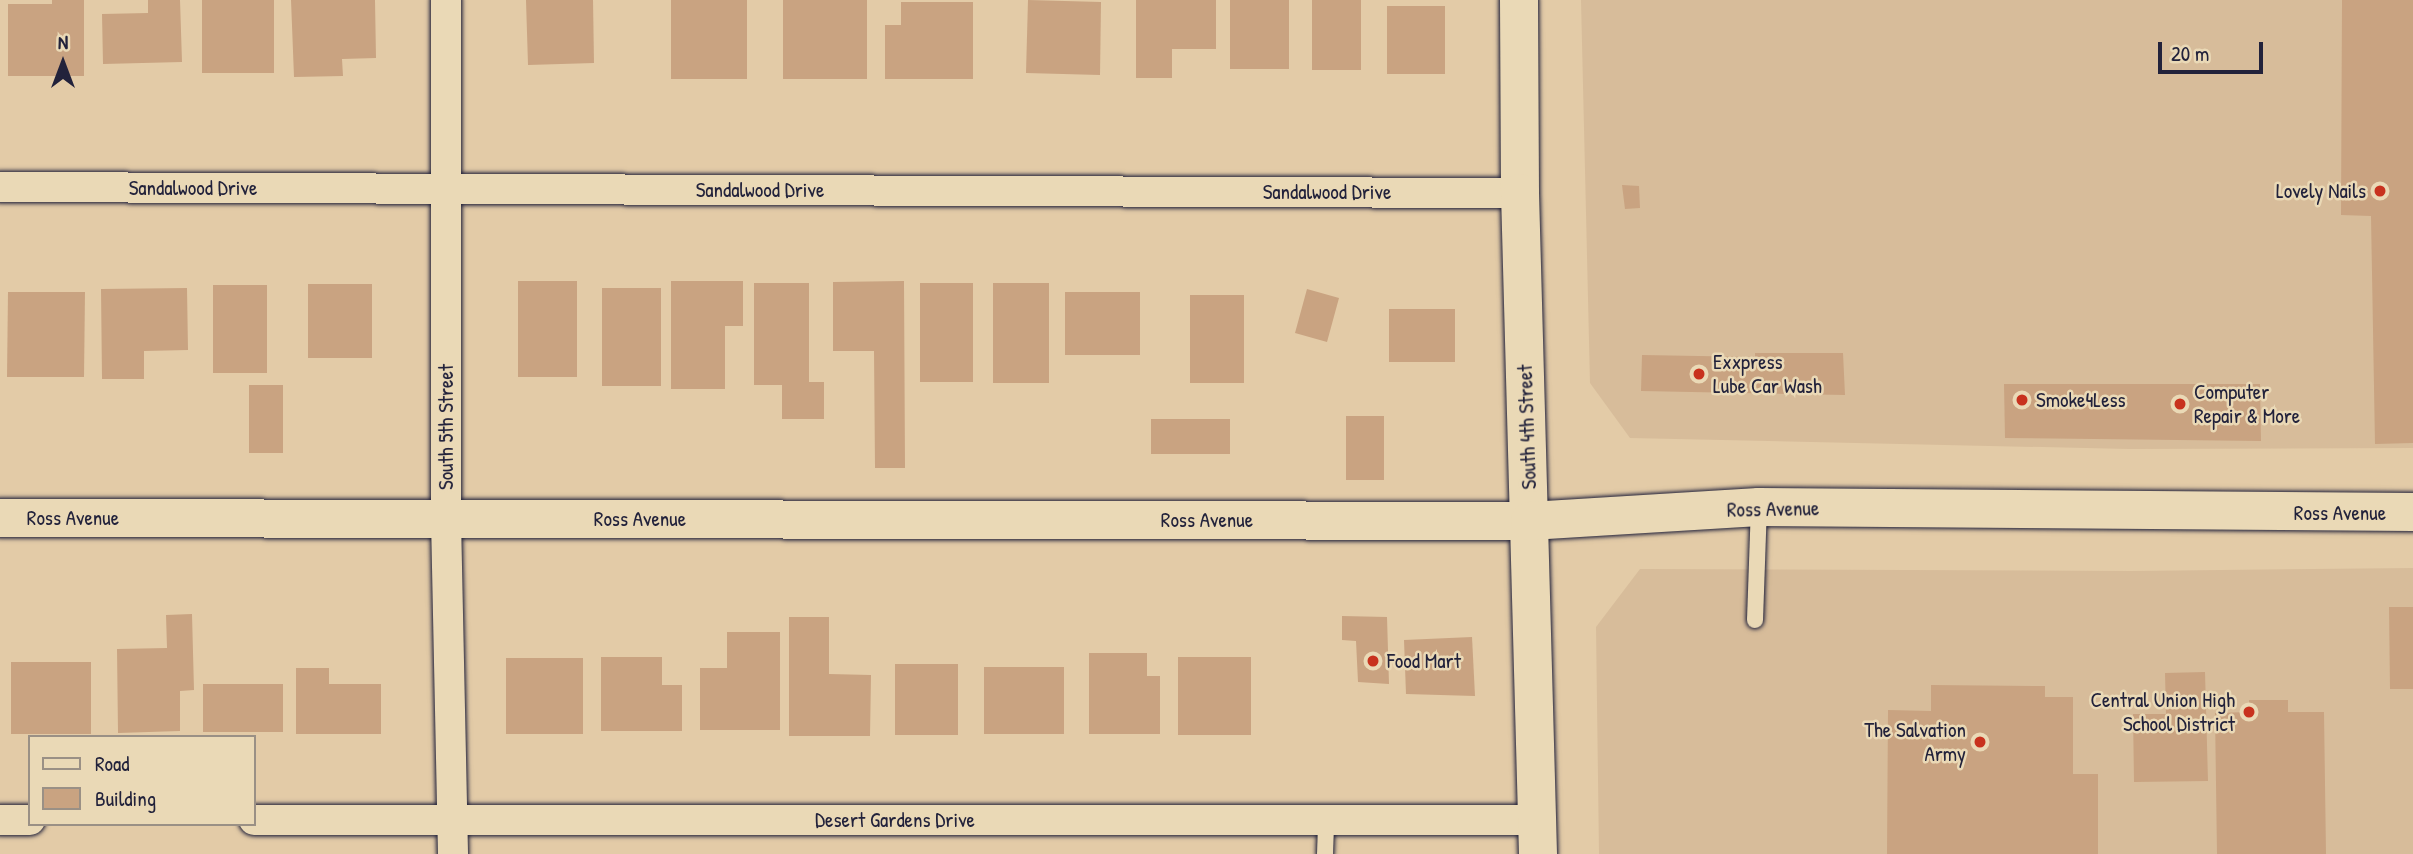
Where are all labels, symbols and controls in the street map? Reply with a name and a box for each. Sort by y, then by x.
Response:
north arrow [28,28,98,98]
scale bar [2161,28,2266,72]
text: N [58,29,68,55]
text: 20 m [2171,39,2209,68]
street label: Sandalwood Drive [129,175,257,201]
street label: Sandalwood Drive [696,177,824,203]
place label: Lovely Nails [2276,178,2366,204]
street label: Sandalwood Drive [1263,179,1391,205]
marker: Lovely Nails [2372,183,2388,199]
place label: Exxpress Lube Car Wash [1713,349,1822,399]
street label: South 5th Street [433,364,459,490]
street label: South 4th Street [1512,364,1542,490]
marker: Exxpress Lube Car Wash [1691,366,1707,382]
place label: Computer Repair & More [2194,379,2300,429]
place label: Smoke4Less [2036,387,2126,413]
marker: Smoke4Less [2014,392,2030,408]
marker: Computer Repair & More [2172,396,2188,412]
street label: Ross Avenue [1727,496,1819,522]
street label: Ross Avenue [2294,500,2386,526]
street label: Ross Avenue [27,505,119,531]
street label: Ross Avenue [594,506,686,532]
street label: Ross Avenue [1161,507,1253,533]
place label: Food Mart [1387,648,1461,674]
marker: Food Mart [1365,653,1381,669]
place label: Central Union High School District [2090,687,2235,737]
marker: Central Union High School District [2241,704,2257,720]
place label: The Salvation Army [1864,717,1966,767]
marker: The Salvation Army [1972,734,1988,750]
legend [28,735,256,826]
text: Road [95,749,129,778]
text: Building [95,784,156,813]
street label: Desert Gardens Drive [815,807,975,833]

